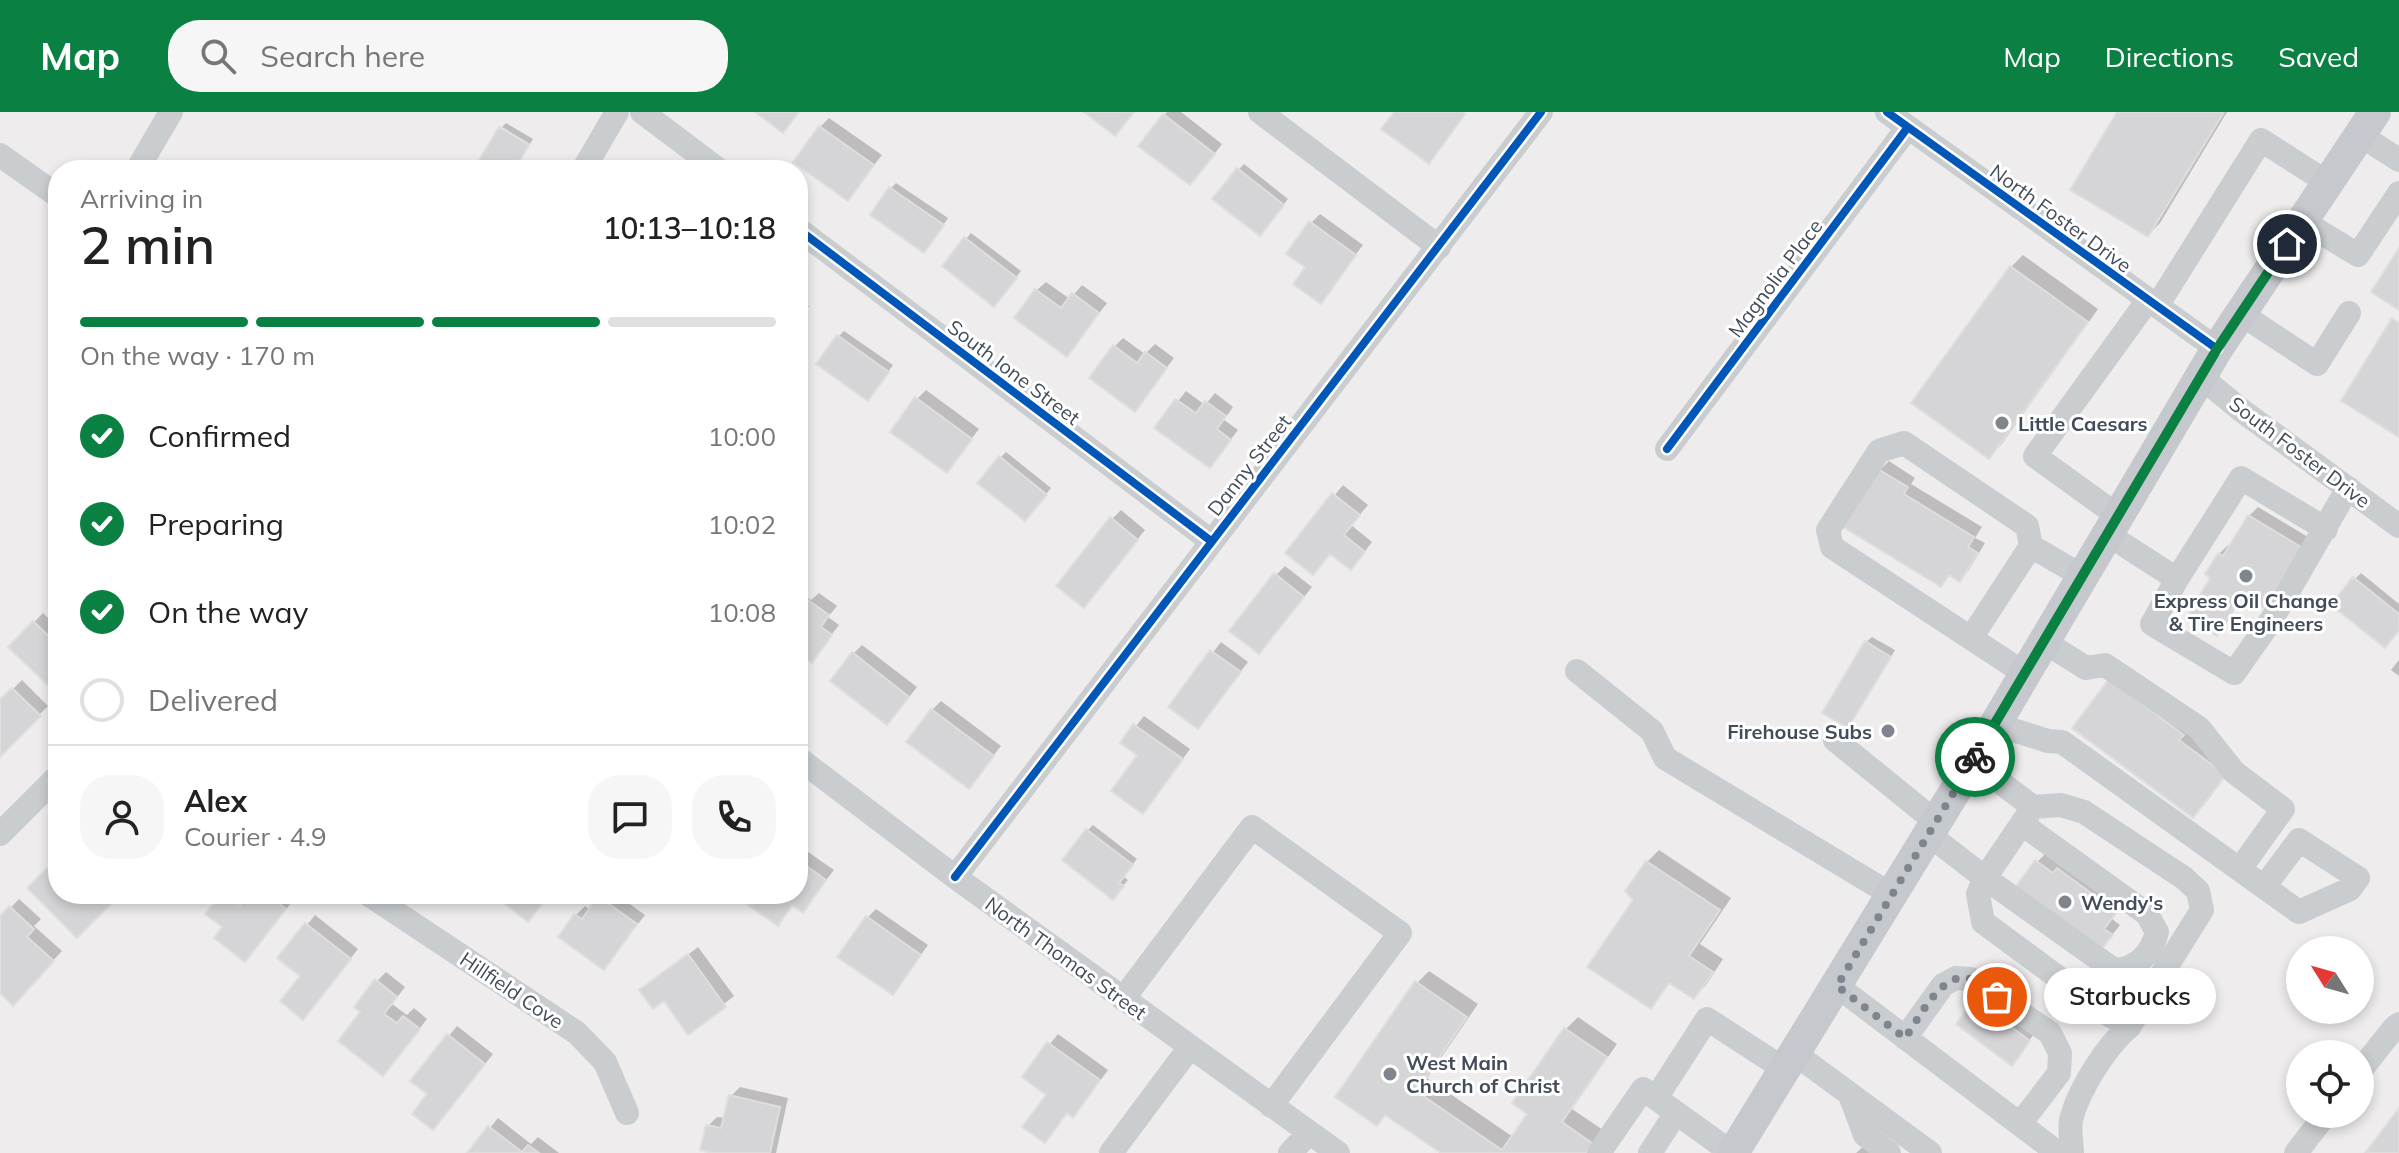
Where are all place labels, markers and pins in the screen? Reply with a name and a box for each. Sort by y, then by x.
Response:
pin [2253,210,2321,278]
place label: Little Caesars [2018,411,2148,436]
marker: Little Caesars [1993,414,2011,432]
marker: Express Oil Change & Tire Engineers [2237,567,2255,585]
place label: Express Oil Change & Tire Engineers [2154,588,2338,636]
place label: Firehouse Subs [1727,719,1872,744]
marker: Firehouse Subs [1879,722,1897,740]
place label: Wendy's [2081,890,2163,915]
marker: Wendy's [2056,893,2074,911]
pin [1963,963,2031,1031]
callout: Starbucks [2045,969,2217,1025]
place label: West Main Church of Christ [1406,1050,1560,1098]
marker: West Main Church of Christ [1381,1065,1399,1083]

